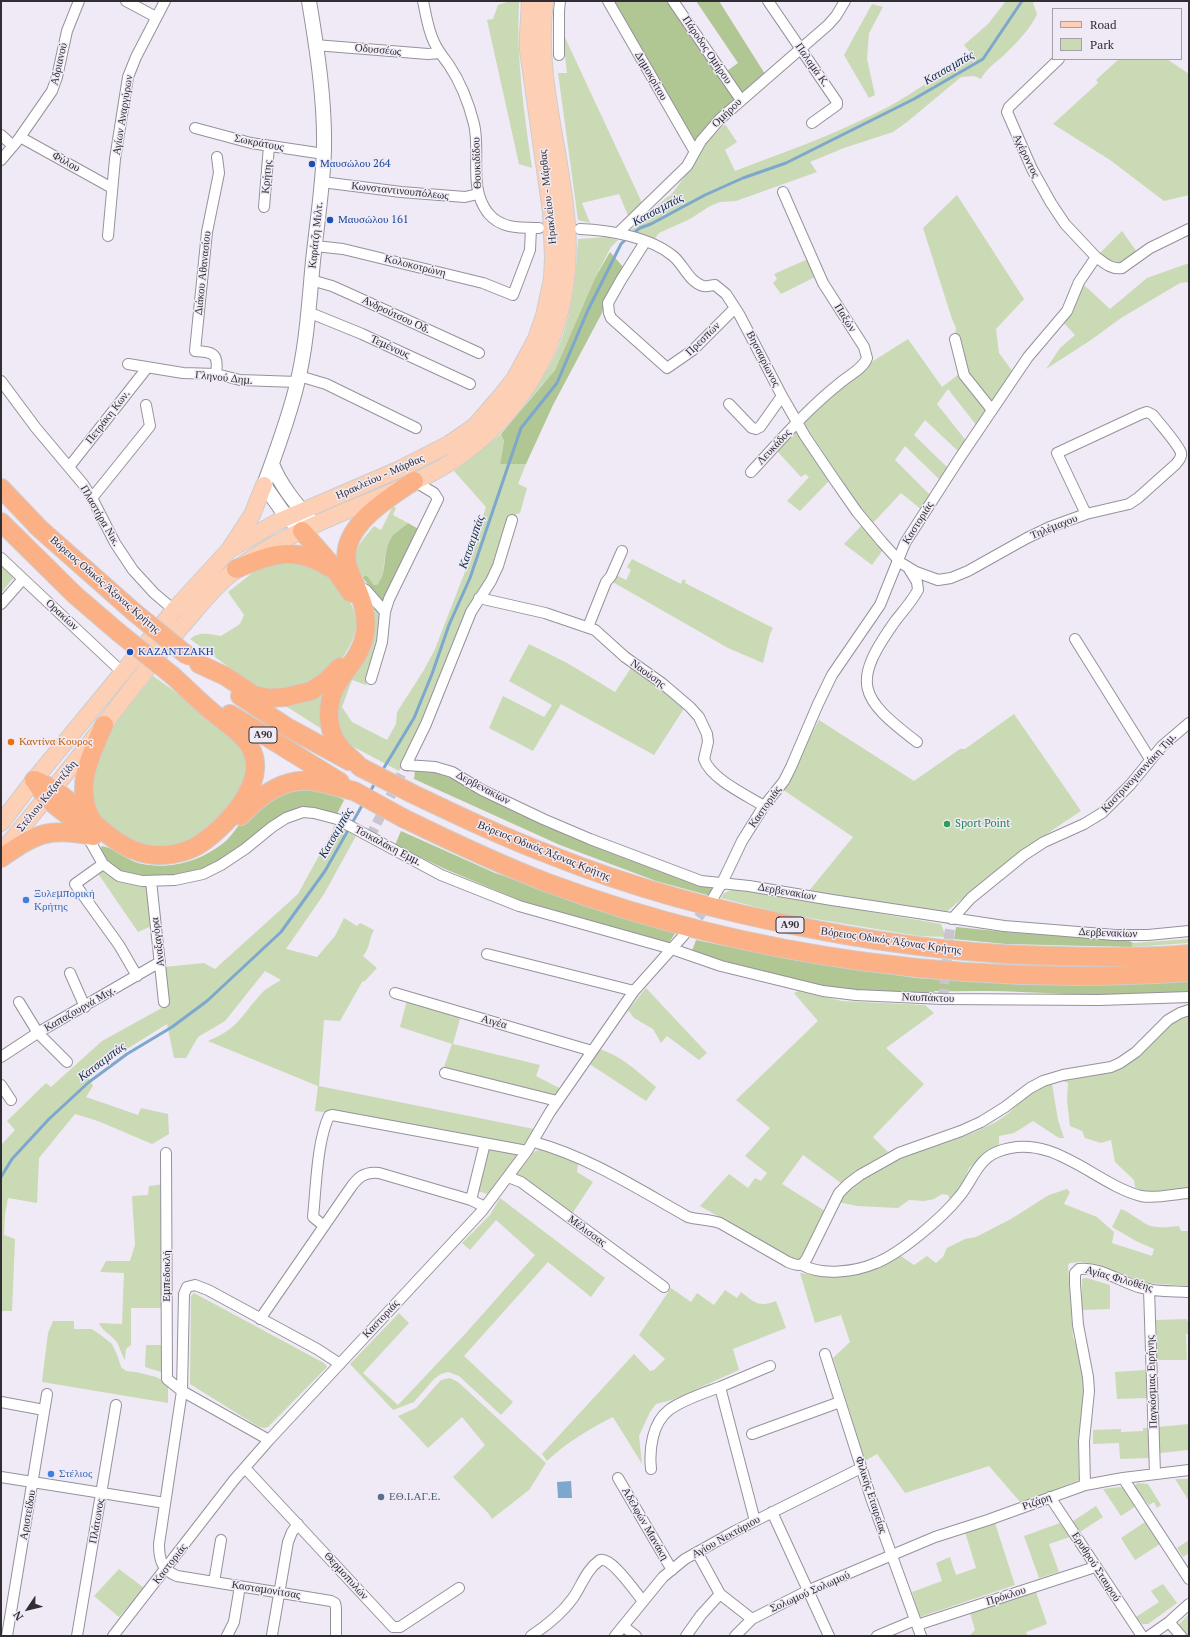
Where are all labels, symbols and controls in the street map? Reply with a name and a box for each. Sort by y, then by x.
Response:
legend [1052,8,1182,60]
street label: Πάροδος Ομήρου [679,14,735,86]
text: Road [1090,17,1117,32]
text: Park [1090,37,1114,52]
street label: Αδριανού [48,41,70,87]
street label: Οδυσσέως [354,41,402,59]
street label: Παλαμά Κ. [792,41,832,89]
water label: Κατσαμπάς [921,48,977,88]
street label: Δημοκρίτου [632,49,670,103]
street label: Αγίων Αναργύρων [110,74,136,156]
street label: Ομήρου [709,96,745,130]
street label: Σωκράτους [233,132,285,154]
street label: Αχέροντος [1010,132,1042,180]
street label: Θουκιδίδου [470,137,484,189]
street label: Φύλου [50,149,82,175]
street label: Ηρακλείου - Μάρθας [536,149,560,245]
place label: Μαυσώλου 264 [320,157,391,171]
marker: Μαυσώλου 264 [307,159,317,169]
street label: Κρήτης [259,160,275,194]
street label: Κωνσταντινουπόλεως [351,179,449,203]
water label: Κατσαμπάς [630,191,686,229]
street label: Καράτζη Μιλτ. [306,201,326,269]
place label: Μαυσώλου 161 [338,213,409,227]
marker: Μαυσώλου 161 [325,215,335,225]
street label: Διάκου Αθανασίου [192,230,214,316]
street label: Κολοκοτρώνη [383,252,447,280]
street label: Ανδρούτσου Οδ. [360,293,432,337]
street label: Παξών [831,301,859,335]
street label: Πρεσπών [683,319,723,359]
street label: Βησσαρίωνος [743,329,783,389]
street label: Τεμένους [368,332,412,362]
street label: Γληνού Δημ. [194,368,254,388]
street label: Πετράκη Κων. [83,387,133,447]
street label: Λευκάδος [754,426,794,468]
street label: Ηρακλείου - Μάρθας [334,452,426,502]
street label: Πλαστήρα Νικ. [77,483,123,549]
street label: Καστοριάς [900,499,936,547]
street label: Τηλέμαχου [1028,512,1080,542]
water label: Κατσαμπάς [456,513,488,571]
street label: Βόρειος Οδικός Άξονας Κρήτης [47,534,163,636]
street label: Ορακίων [43,597,81,633]
place label: ΚΑΖΑΝΤΖΑΚΗ [138,645,214,659]
marker: ΚΑΖΑΝΤΖΑΚΗ [125,647,135,657]
street label: Ναούσης [628,657,668,691]
road number: Α90 [249,727,277,743]
street label: Καστρινογιαννάκη Τιμ. [1099,730,1179,816]
place label: Καντίνα Κουρος [19,735,92,749]
marker: Καντίνα Κουρος [6,737,16,747]
street label: Στέλιου Καζαντζίδη [14,758,80,834]
street label: Δερβενακίων [454,768,512,808]
street label: Καστοριάς [746,784,784,830]
water label: Κατσαμπάς [316,805,356,861]
place label: Sport Point [955,817,1010,831]
street label: Βόρειος Οδικός Άξονας Κρήτης [476,818,612,884]
marker: Sport Point [942,819,952,829]
street label: Τσικαλάκη Εμμ. [352,823,424,869]
street label: Δερβενακίων [757,880,817,904]
place label: Ξυλεμπορική Κρήτης [34,887,95,913]
marker: Ξυλεμπορική Κρήτης [21,895,31,905]
street label: Αναξαγόρα [148,917,168,967]
road number: Α90 [776,917,804,933]
street label: Βόρειος Οδικός Άξονας Κρήτης [820,925,962,957]
street label: Δερβενακίων [1078,925,1138,941]
street label: Καπαζουρνά Μιχ. [42,983,118,1035]
street label: Ναυπάκτου [901,990,955,1006]
street label: Αιγέα [480,1012,508,1032]
water label: Κατσαμπάς [75,1039,129,1085]
street label: Μέλισσας [565,1213,609,1249]
street label: Εμπεδοκλή [160,1250,174,1302]
street label: Αγίας Φιλοθέης [1084,1263,1154,1295]
street label: Καστοριάς [360,1297,402,1341]
street label: Παγκόσμιας Ειρήνης [1144,1335,1160,1429]
street label: Φιλικής Εταιρείας [852,1455,890,1535]
place label: Στέλιος [59,1467,92,1481]
marker: Στέλιος [46,1469,56,1479]
street label: Αδελφών Μανάκη [619,1485,671,1563]
street label: Αριστείδου [17,1489,39,1541]
place label: ΕΘ.Ι.ΑΓ.Ε. [389,1490,441,1504]
street label: Ριζάρη [1021,1491,1053,1513]
marker: ΕΘ.Ι.ΑΓ.Ε. [376,1492,386,1502]
street label: Πλάτωνος [87,1497,107,1545]
street label: Αγίου Νεκτάριου [689,1513,763,1561]
street label: Ερυθρού Σταυρού [1069,1530,1123,1604]
street label: Καστοριάς [150,1541,190,1587]
street label: Θερμοπυλών [321,1549,371,1603]
street label: Σολωμού Σολωμού [768,1568,852,1616]
street label: Κασταμονίτσας [231,1578,301,1602]
street label: Πρόκλου [985,1583,1027,1609]
north arrow [8,1589,48,1629]
text: N [10,1608,26,1623]

